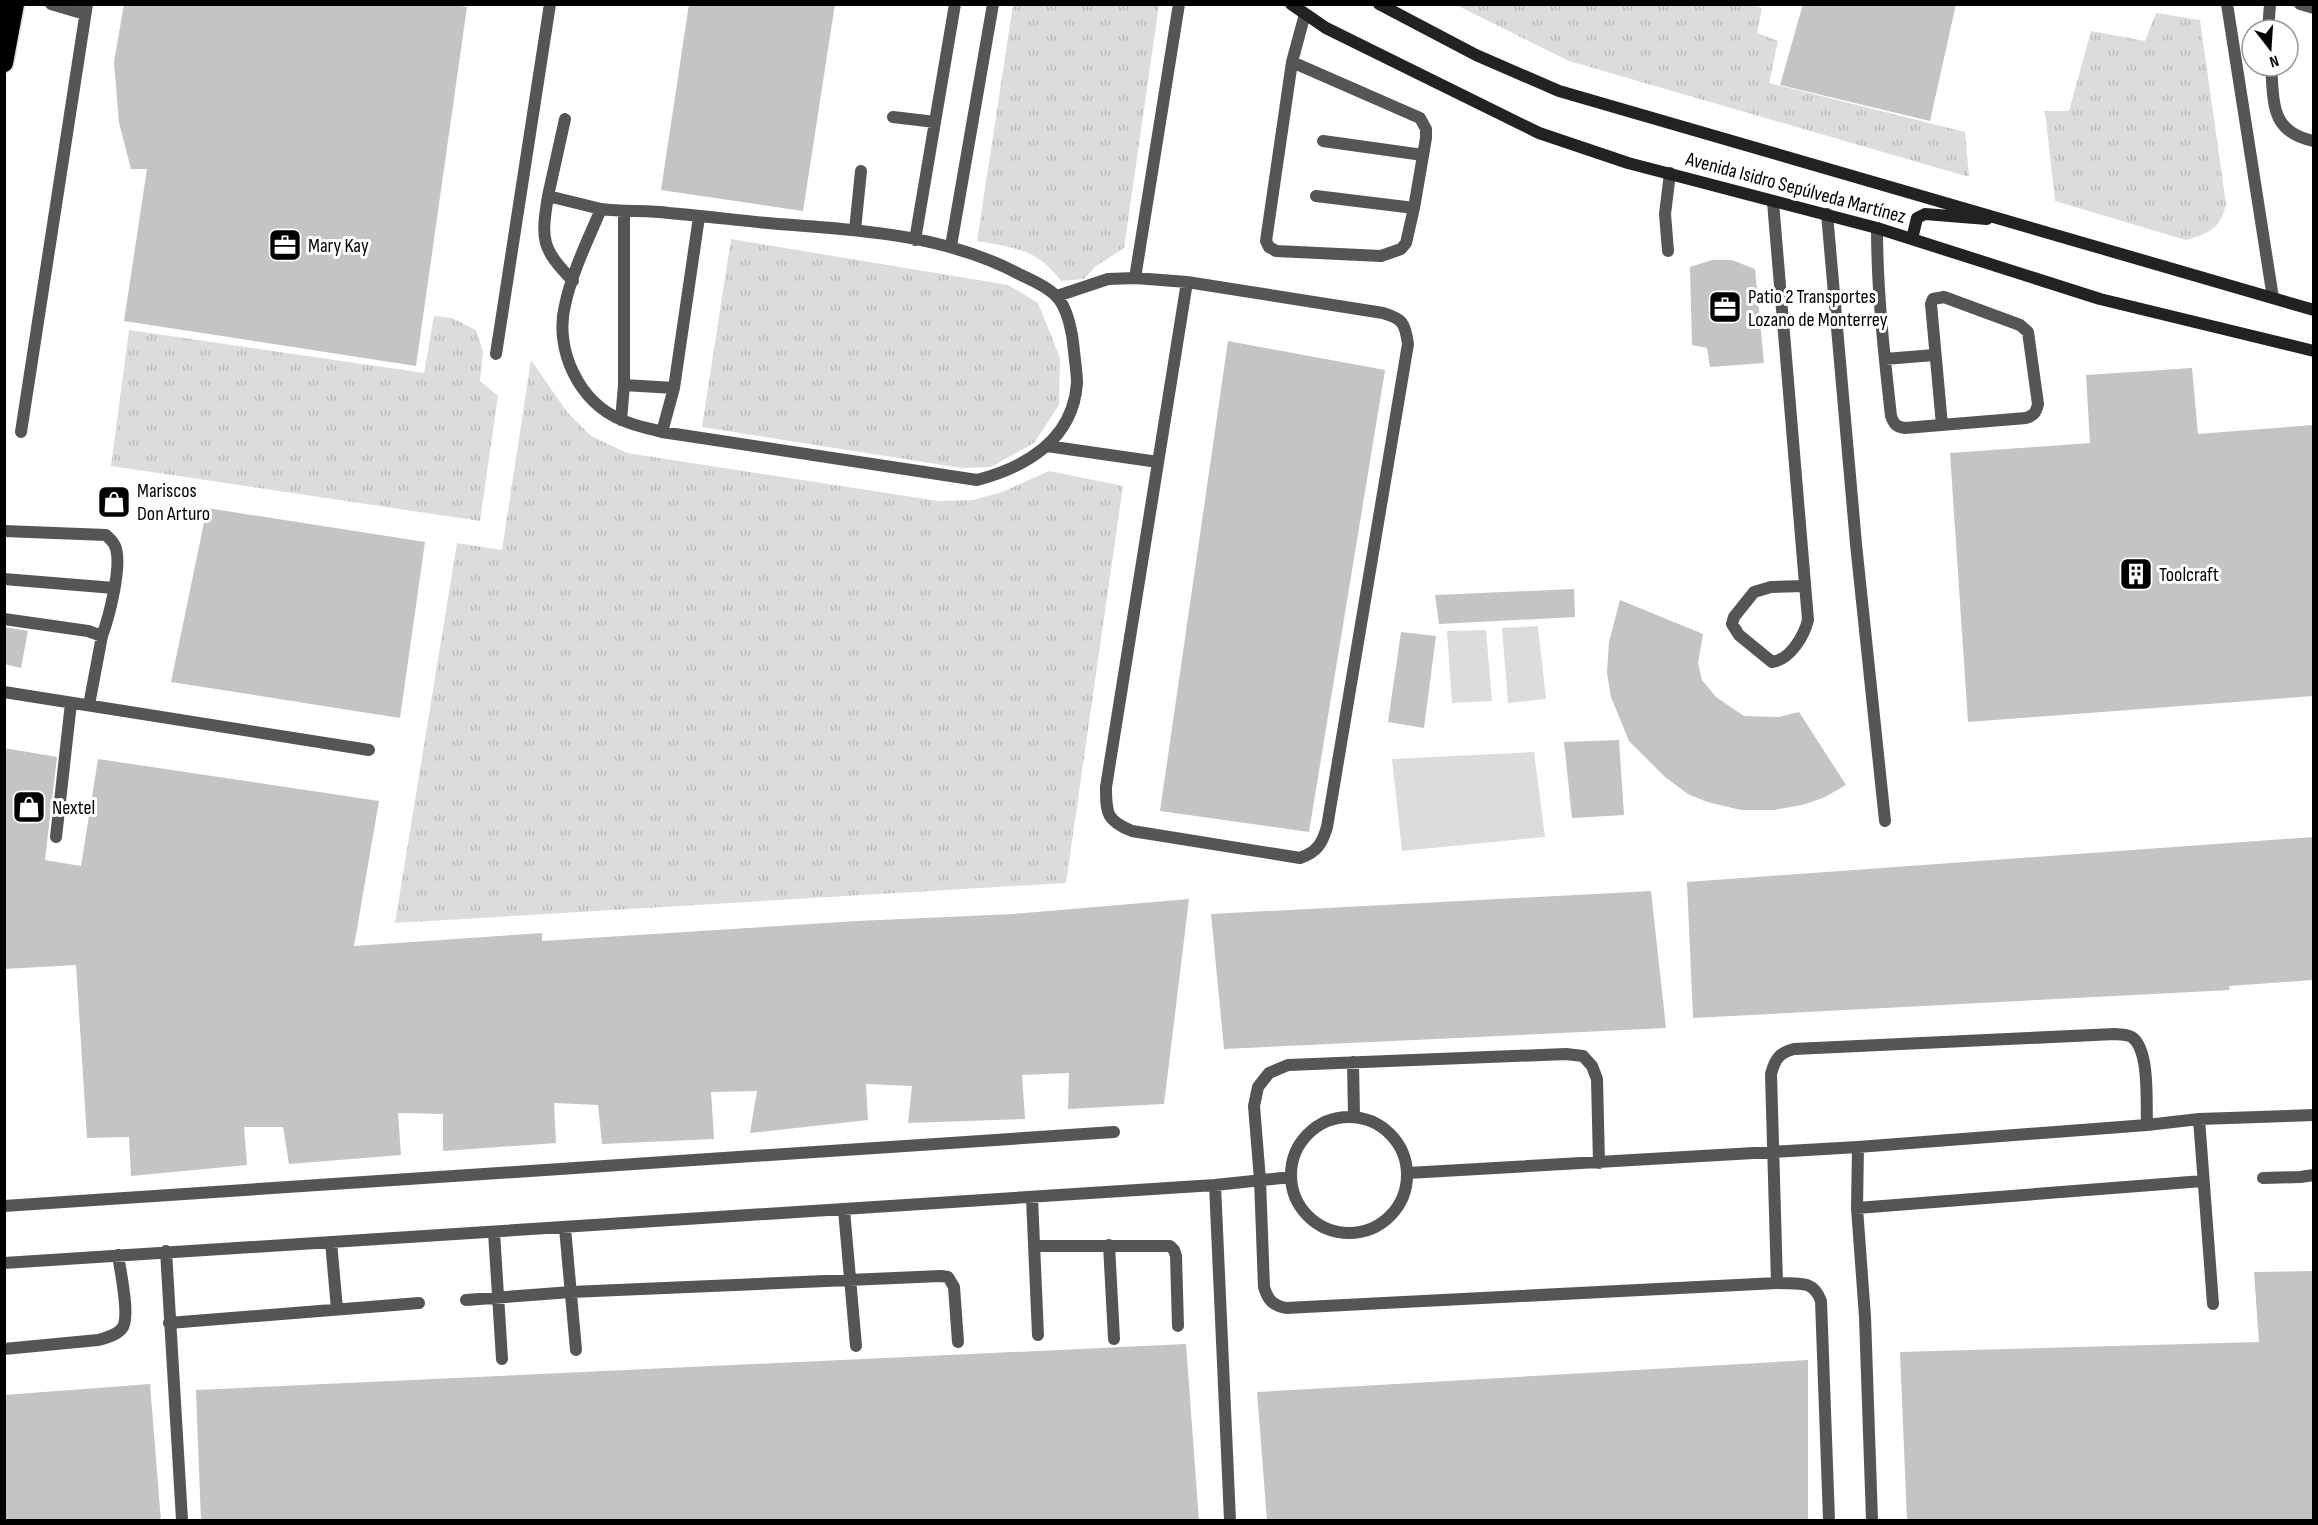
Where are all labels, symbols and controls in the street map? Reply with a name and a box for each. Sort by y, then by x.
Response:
north arrow [2240,18,2300,78]
text: N [2267,51,2281,71]
street label: Avenida Isidro Sepúlveda Martínez [1682,147,1908,229]
office icon: Mary Kay [267,227,303,263]
place label: Mary Kay [308,234,369,258]
place label: Patio 2 Transportes Lozano de Monterrey [1748,285,1888,332]
office icon: Patio 2 Transportes Lozano de Monterrey [1707,289,1743,325]
place label: Mariscos Don Arturo [137,479,210,526]
shop icon: Mariscos Don Arturo [96,484,132,520]
building icon: Toolcraft [2118,556,2154,592]
place label: Toolcraft [2159,563,2219,587]
shop icon: Nextel [11,789,47,825]
place label: Nextel [52,796,95,820]

